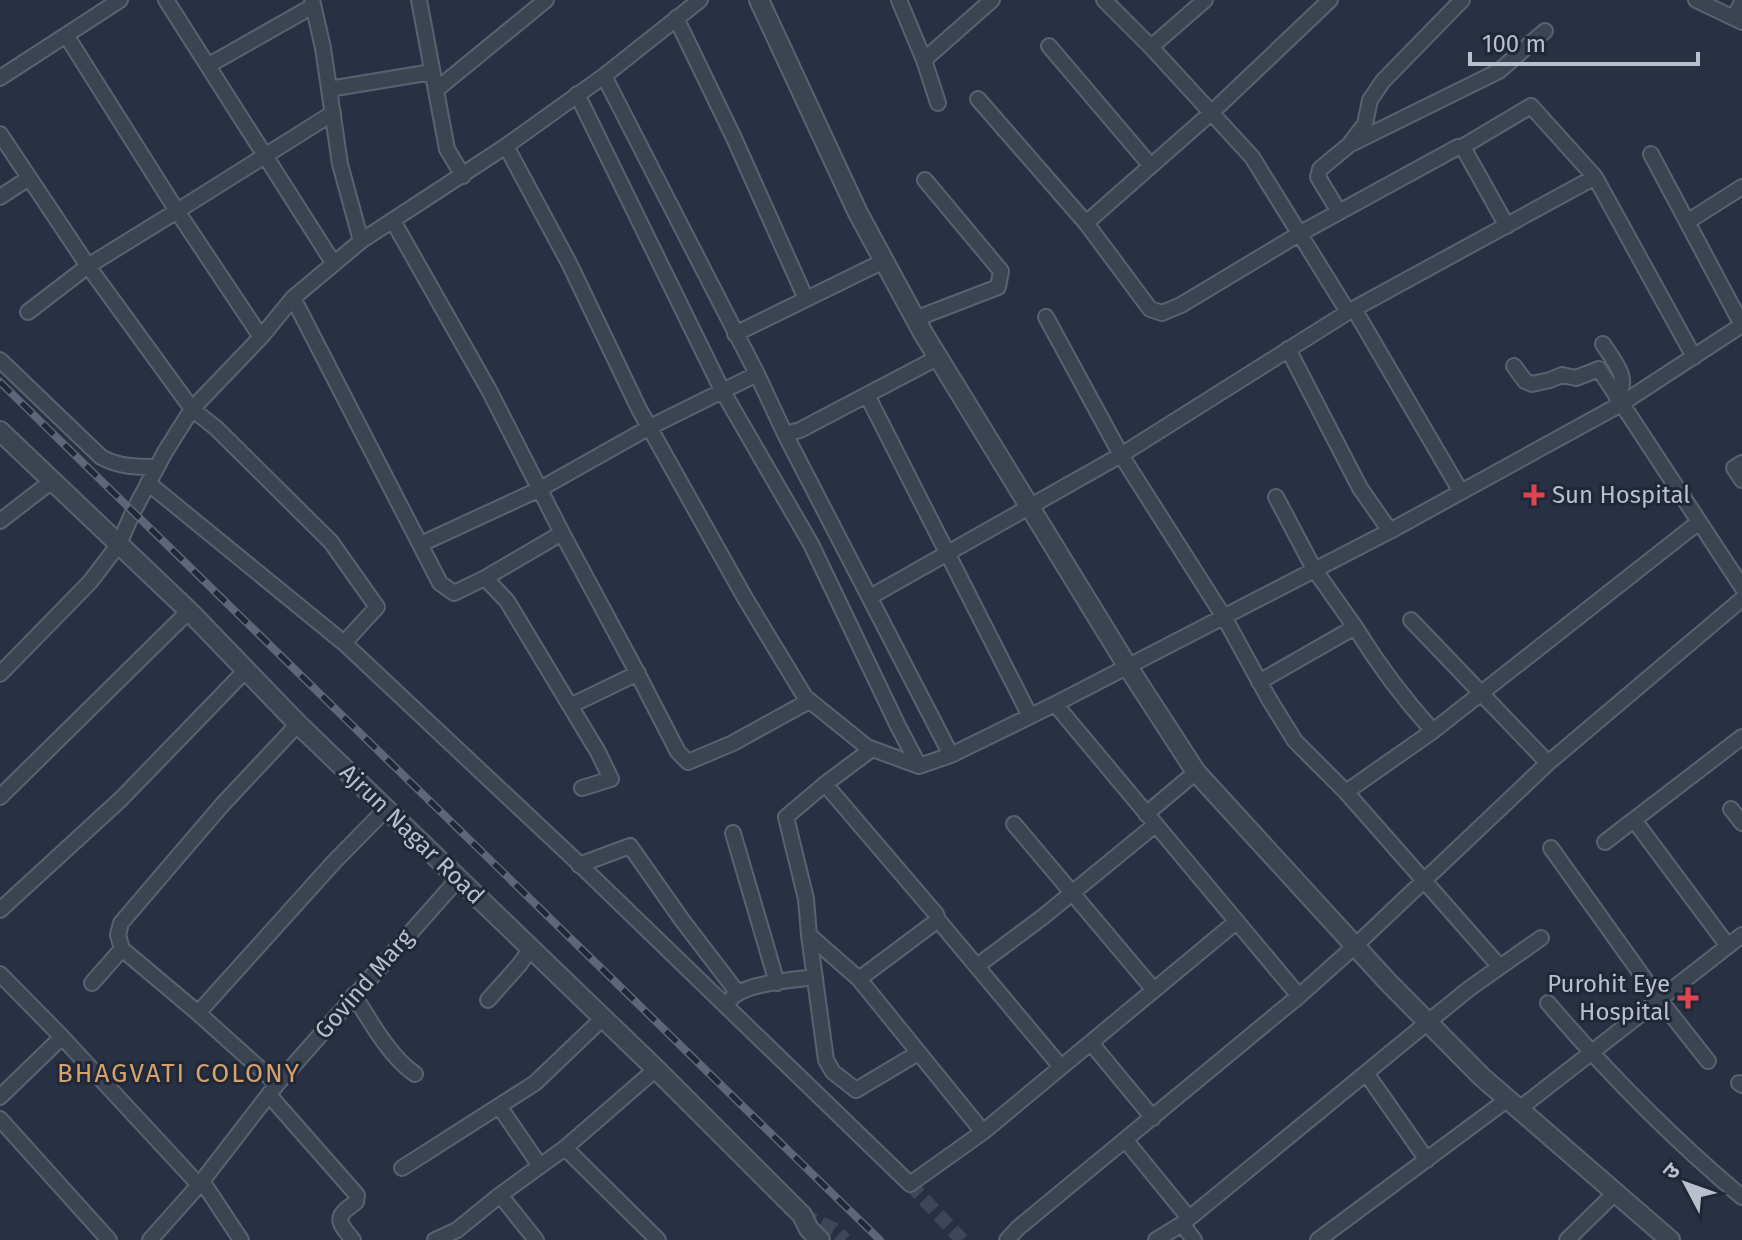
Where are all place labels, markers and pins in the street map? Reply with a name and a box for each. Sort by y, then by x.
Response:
place label: Sun Hospital [1552,481,1690,509]
marker: Sun Hospital [1523,484,1545,506]
place label: Purohit Eye Hospital [1547,970,1670,1026]
marker: Purohit Eye Hospital [1677,987,1699,1009]

